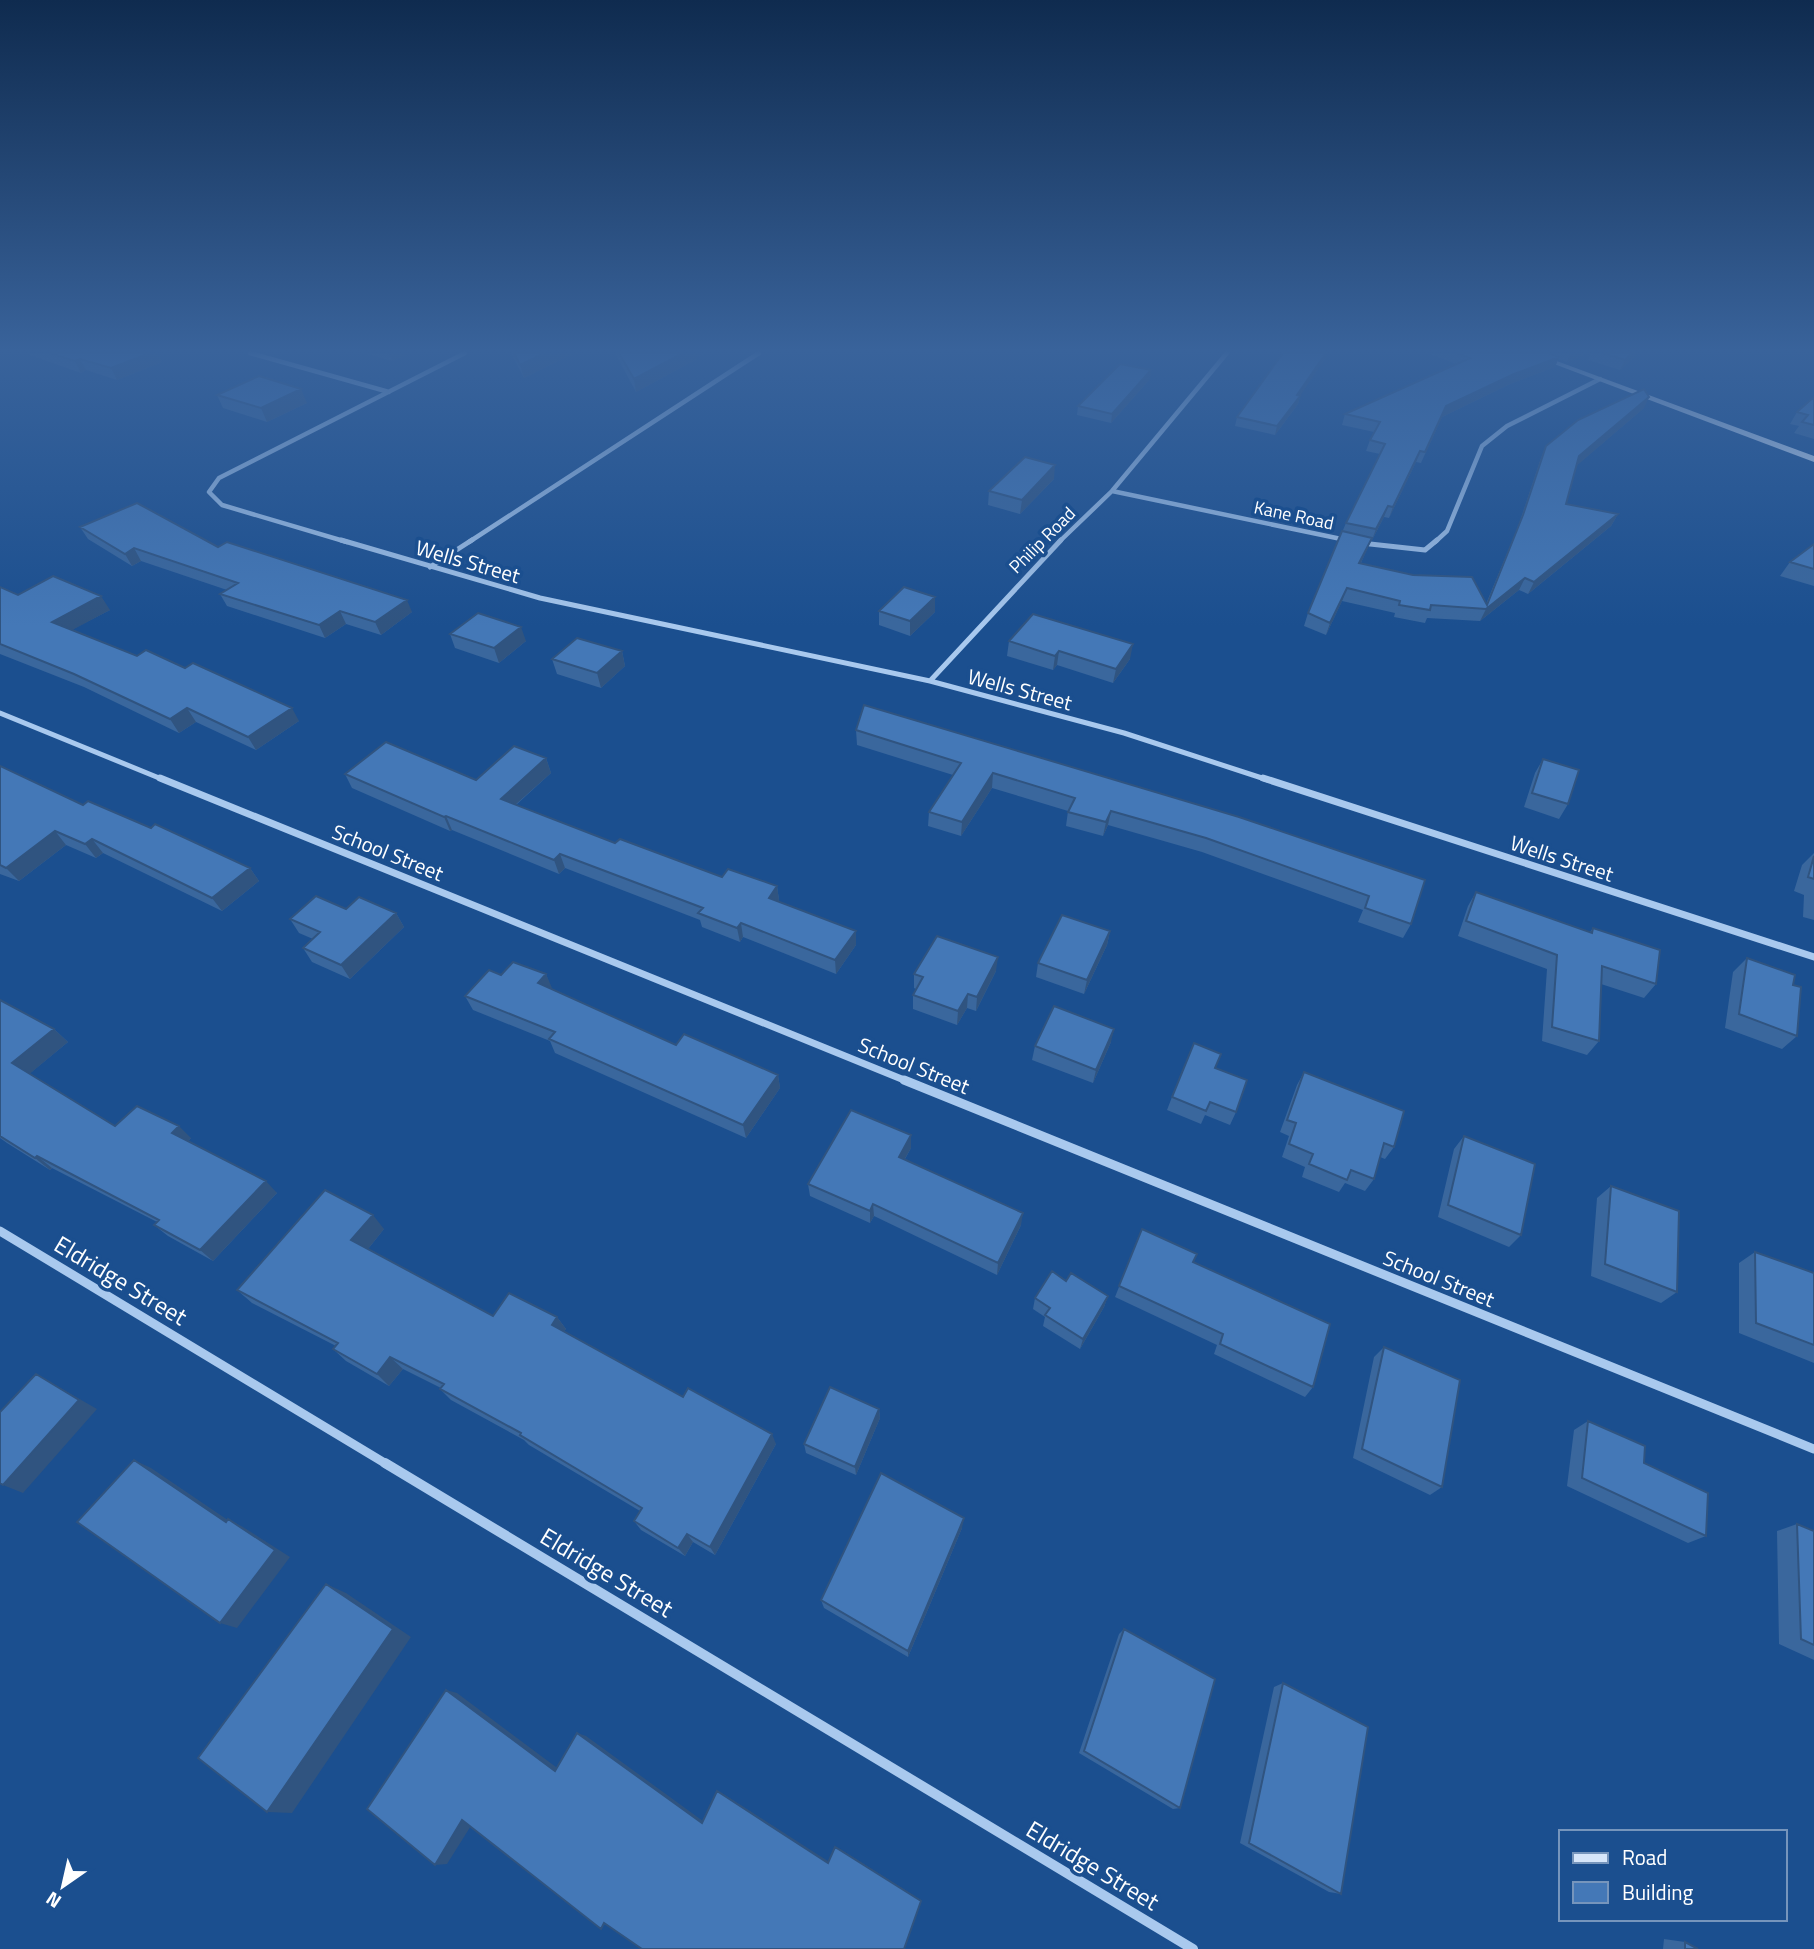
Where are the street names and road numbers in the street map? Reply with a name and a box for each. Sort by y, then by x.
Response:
street label: Kane Road [1252,493,1336,537]
street label: Philip Road [1002,500,1082,580]
street label: Wells Street [412,531,524,591]
street label: Wells Street [964,660,1076,718]
street label: School Street [327,815,449,889]
street label: Wells Street [1506,826,1618,890]
street label: School Street [853,1028,975,1102]
street label: Eldridge Street [48,1226,195,1334]
street label: School Street [1378,1241,1500,1315]
street label: Eldridge Street [534,1518,681,1626]
street label: Eldridge Street [1020,1811,1167,1919]

